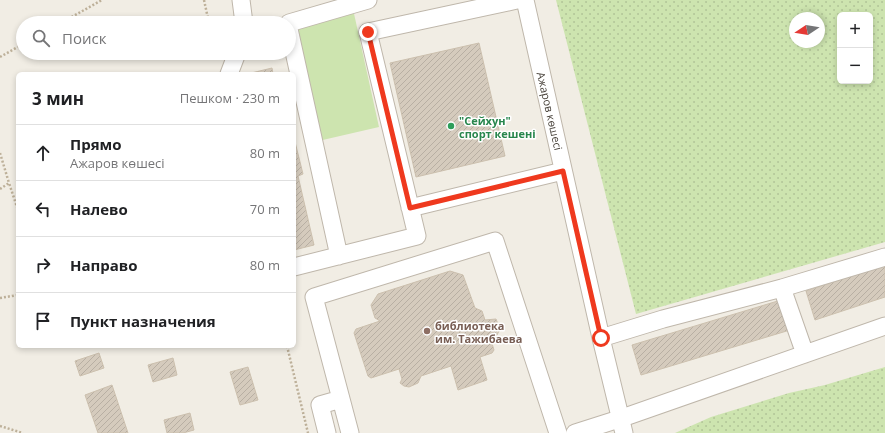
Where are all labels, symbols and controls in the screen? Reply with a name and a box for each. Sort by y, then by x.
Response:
north arrow [789,12,825,48]
map controls [837,12,873,84]
button: + [837,12,873,48]
search box [16,16,296,60]
route end [359,23,377,41]
icon: search [30,27,52,49]
text: Поиск [62,28,106,48]
button: − [837,48,873,84]
street label: Ажаров көшесі [534,70,566,152]
text: 3 мин [32,87,84,110]
text: Пешком · 230 m [180,89,280,107]
place label: "Сейхун" спорт кешені [459,113,536,141]
marker: "Сейхун" спорт кешені [446,121,456,131]
text: Прямо [70,134,122,154]
icon: ahead [32,142,54,164]
text: 80 m [250,144,280,162]
text: Ажаров көшесі [70,154,165,172]
icon: left [32,198,54,220]
text: Налево [70,199,128,219]
text: 70 m [250,200,280,218]
icon: right [32,254,54,276]
text: Направо [70,255,138,275]
text: 80 m [250,256,280,274]
icon: arrive [32,310,54,332]
text: Пункт назначения [70,311,216,331]
place label: библиотека им. Тажибаева [435,318,522,346]
marker: библиотека им. Тажибаева [422,326,432,336]
route start [592,329,610,347]

